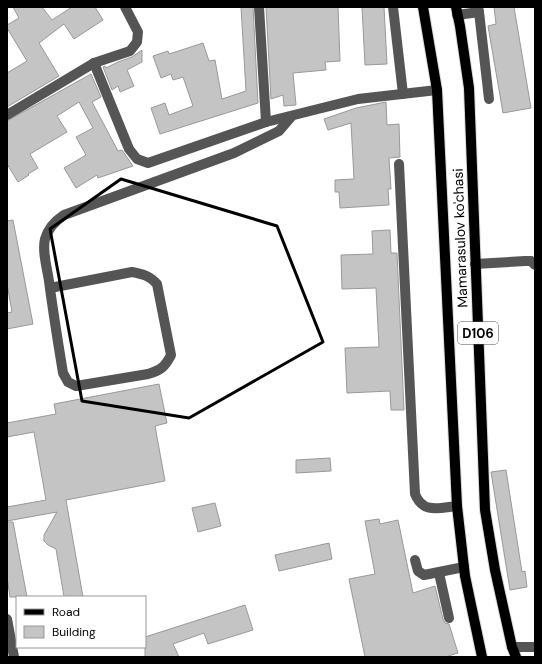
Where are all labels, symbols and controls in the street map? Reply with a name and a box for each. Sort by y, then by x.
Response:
street label: Mamarasulov ko'chasi [449,168,471,308]
road number: D106 [458,322,498,344]
legend [16,596,146,648]
text: Road [52,604,80,620]
text: Building [52,624,96,640]

